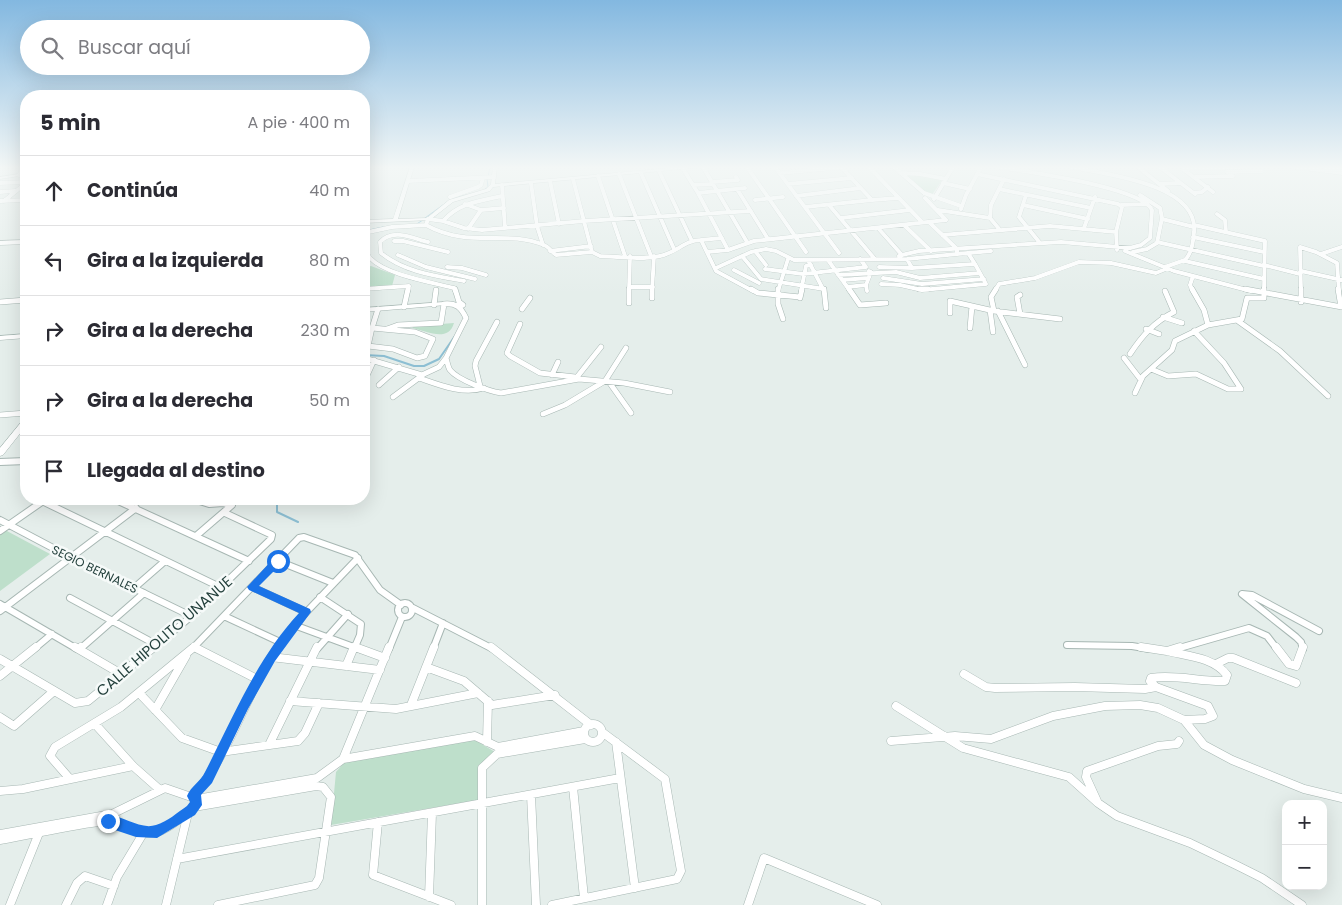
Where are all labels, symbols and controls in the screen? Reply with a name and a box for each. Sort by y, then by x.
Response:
search box [20,20,370,75]
icon: search [38,34,66,62]
text: Buscar aquí [78,34,191,61]
text: 5 min [40,108,101,137]
text: A pie · 400 m [247,111,350,134]
icon: ahead [40,177,68,205]
text: Continúa [87,177,178,204]
text: 40 m [309,179,350,202]
icon: left [40,247,68,275]
text: Gira a la izquierda [87,247,264,274]
text: 80 m [309,249,350,272]
icon: right [40,317,68,345]
text: Gira a la derecha [87,317,253,344]
text: 230 m [301,319,350,342]
icon: right [40,387,68,415]
text: Gira a la derecha [87,387,253,414]
text: 50 m [309,389,350,412]
icon: arrive [40,457,68,485]
text: Llegada al destino [87,457,265,484]
street label: SEGIO BERNALES [49,541,141,597]
route start [267,550,290,573]
street label: CALLE HIPOLITO UNANUE [91,571,237,701]
map controls [1282,800,1327,890]
button: + [1282,800,1327,845]
route end [97,810,120,833]
button: − [1282,845,1327,890]

